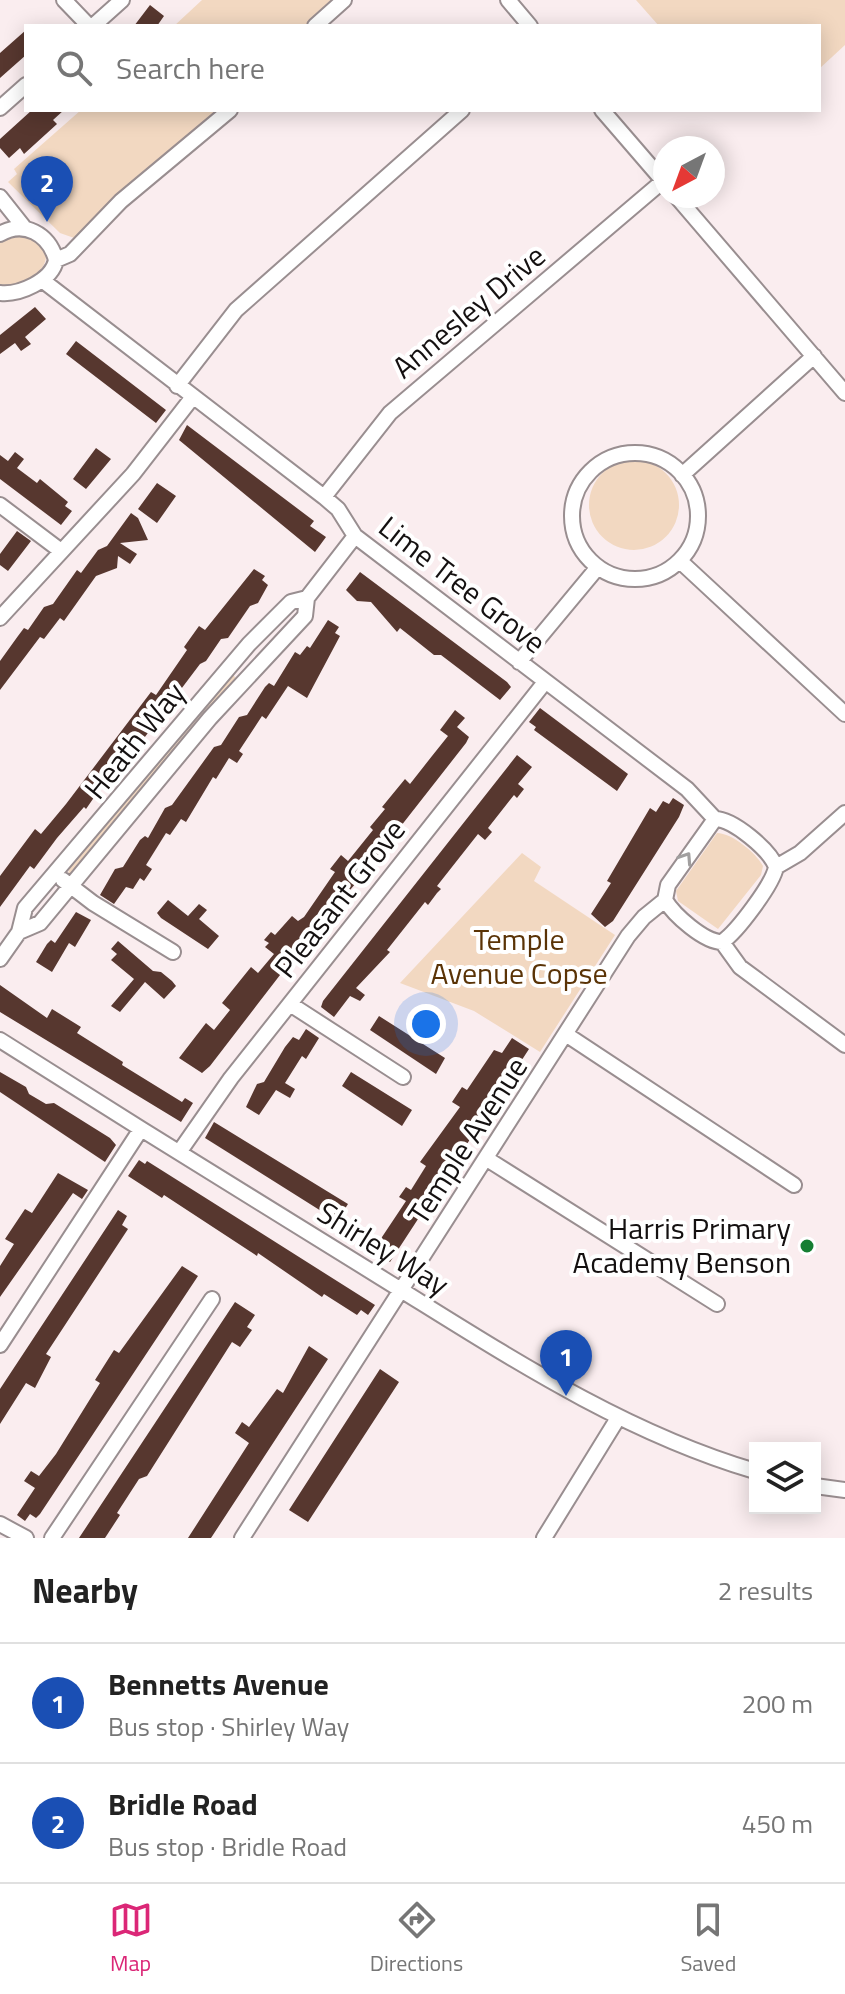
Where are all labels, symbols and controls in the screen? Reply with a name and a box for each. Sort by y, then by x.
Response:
search box [24,24,821,112]
text: Search here [116,45,265,91]
icon: search [52,46,96,90]
north arrow [653,136,725,208]
pin: 2 [21,156,73,222]
street label: Annesley Drive [382,233,555,389]
street label: Lime Tree Grove [369,504,556,664]
street label: Heath Way [73,672,196,809]
street label: Pleasant Grove [262,809,416,988]
one-way arrow [676,852,691,866]
park label: Temple Avenue Copse [430,916,608,996]
your location [406,1004,446,1044]
street label: Temple Avenue [396,1048,539,1233]
street label: Shirley Way [309,1190,458,1307]
place label: Harris Primary Academy Benson [573,1205,791,1285]
marker: Harris Primary Academy Benson [798,1237,816,1255]
pin: 1 [540,1330,592,1396]
map controls [749,1442,821,1514]
button: layers [749,1442,821,1514]
text: Nearby [32,1564,138,1616]
text: 2 results [718,1571,813,1610]
text: Bennetts Avenue [108,1661,329,1707]
text: 1 [51,1684,65,1723]
text: 200 m [742,1684,813,1723]
text: Bus stop · Shirley Way [108,1707,349,1746]
text: Bridle Road [108,1781,258,1827]
text: 2 [51,1804,65,1843]
text: 450 m [742,1804,813,1843]
text: Bus stop · Bridle Road [108,1827,347,1866]
tab: Map [109,1898,153,1980]
tab: Directions [370,1898,463,1980]
tab: Saved [680,1898,736,1980]

